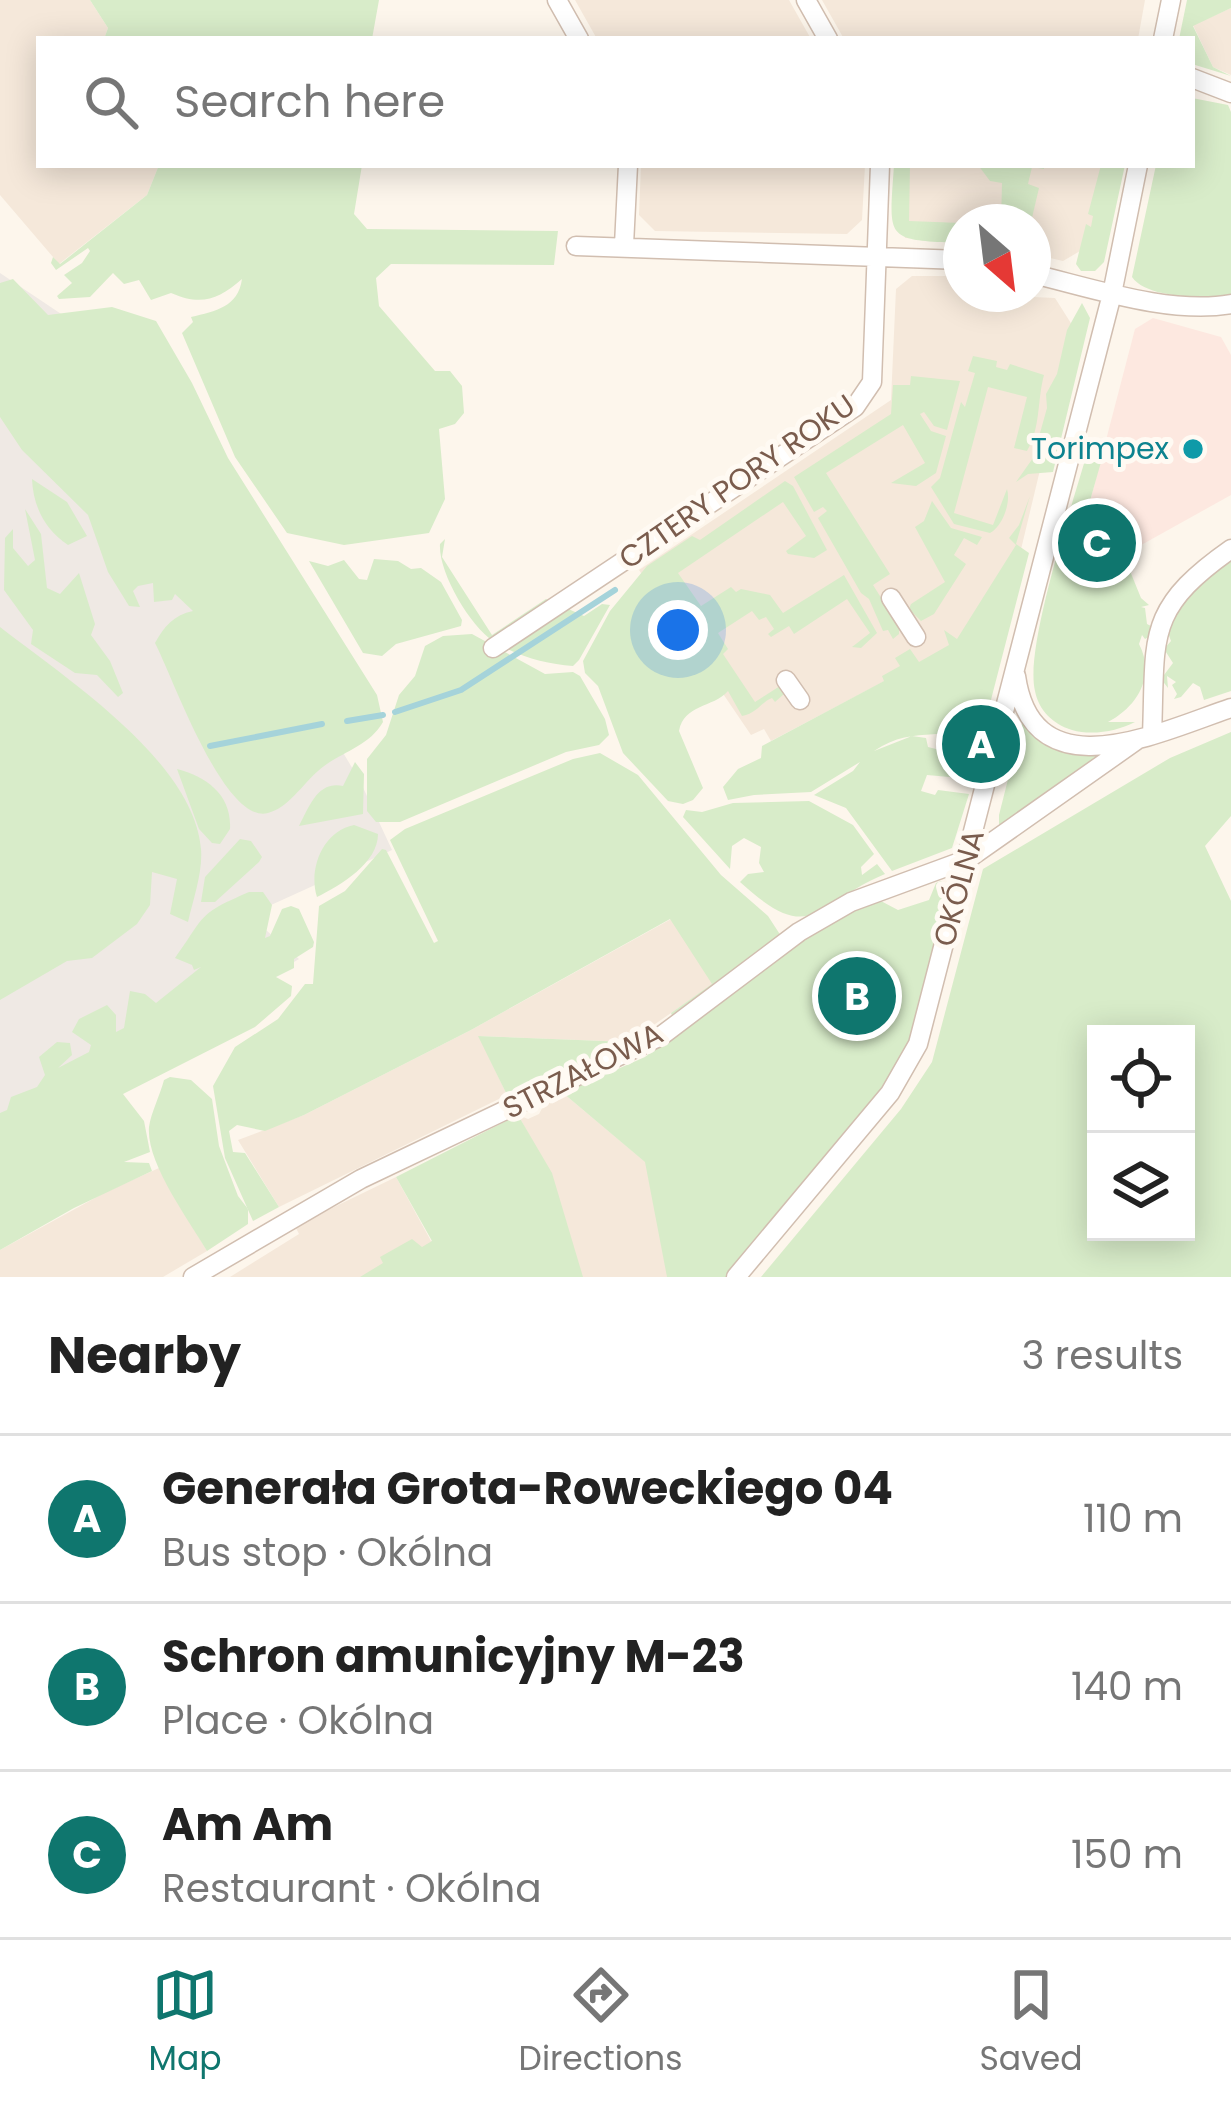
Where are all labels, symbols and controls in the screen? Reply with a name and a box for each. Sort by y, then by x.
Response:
search box [36,36,1195,168]
icon: search [78,69,144,135]
text: Search here [174,70,445,133]
north arrow [943,204,1051,312]
street label: CZTERY PORY ROKU [610,384,864,579]
place label: Torimpex [1031,427,1169,470]
marker: Torimpex [1180,436,1206,462]
pin: C [1058,498,1136,588]
your location [648,600,708,660]
pin: A [942,699,1020,789]
street label: OKÓLNA [922,825,995,951]
pin: B [818,951,896,1041]
street label: STRZAŁOWA [495,1012,670,1129]
map controls [1087,1025,1195,1241]
button: locate [1087,1025,1195,1133]
button: layers [1087,1133,1195,1241]
text: Nearby [48,1319,241,1391]
text: 3 results [1021,1328,1183,1383]
text: Generała Grota-Roweckiego 04 [162,1457,893,1520]
text: A [73,1491,101,1546]
text: 110 m [1083,1491,1183,1546]
text: Bus stop · Okólna [162,1525,493,1580]
text: Schron amunicyjny M-23 [162,1625,745,1688]
text: B [74,1659,100,1714]
text: 140 m [1071,1659,1183,1714]
text: Place · Okólna [162,1693,434,1748]
text: Am Am [162,1793,333,1856]
text: C [72,1827,102,1882]
text: 150 m [1071,1827,1183,1882]
text: Restaurant · Okólna [162,1861,542,1916]
tab: Map [149,1962,222,2084]
tab: Directions [519,1962,682,2084]
tab: Saved [980,1962,1082,2084]

